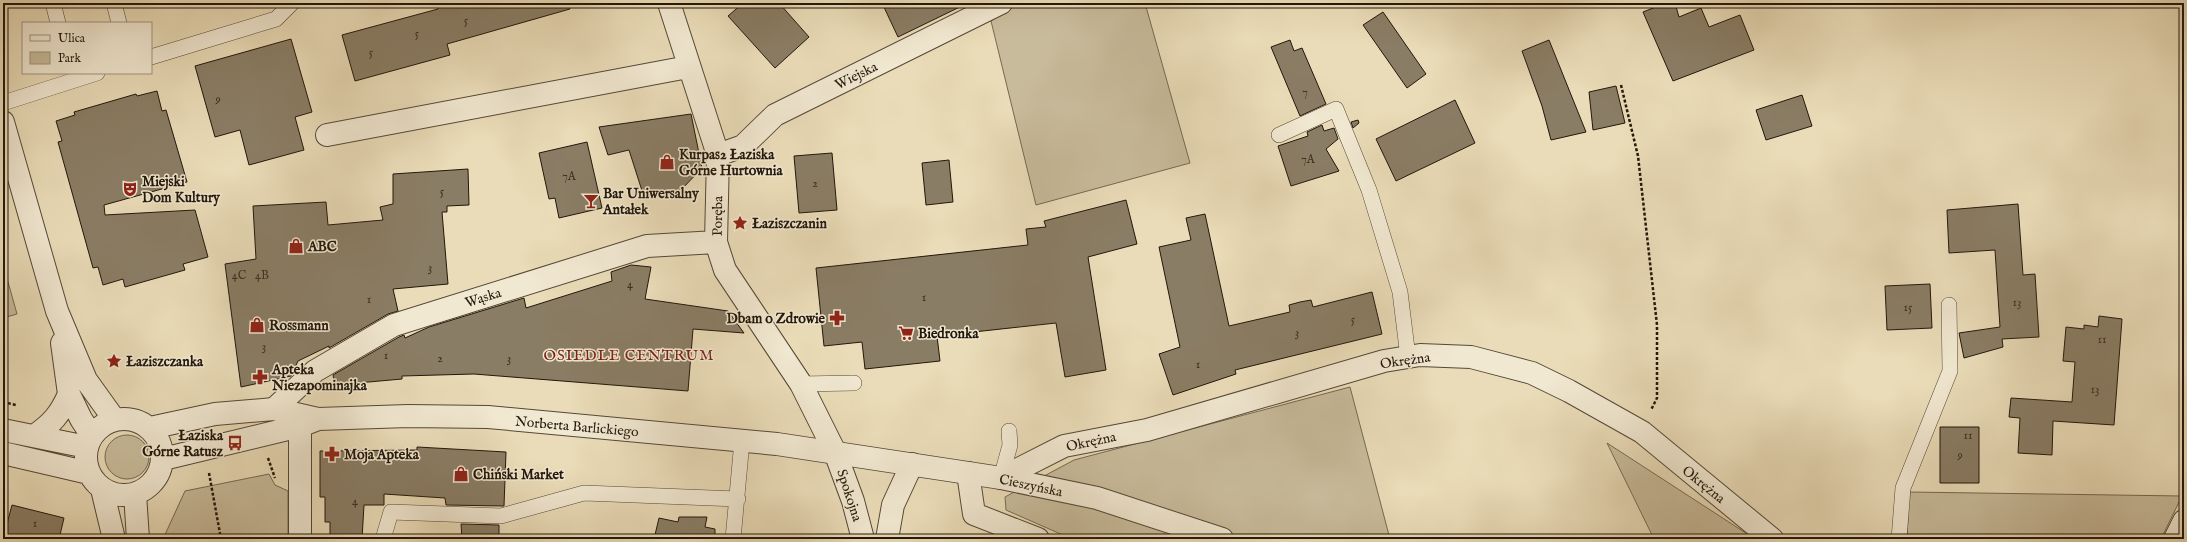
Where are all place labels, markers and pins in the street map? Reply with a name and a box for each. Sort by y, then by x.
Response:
place label: Kurpas2 Łaziska Górne Hurtownia [679,146,784,180]
shop icon: Kurpas2 Łaziska Górne Hurtownia [658,153,676,171]
place label: Miejski Dom Kultury [142,173,221,207]
theatre icon: Miejski Dom Kultury [121,180,139,198]
place label: Bar Uniwersalny Antałek [602,185,700,219]
bar icon: Bar Uniwersalny Antałek [582,192,600,210]
place icon: Łaziszczanin [731,214,749,232]
place label: Łaziszczanin [752,215,827,233]
shop icon: ABC [287,237,305,255]
place label: ABC [307,238,337,256]
pharmacy icon: Dbam o Zdrowie [828,309,846,327]
place label: Dbam o Zdrowie [727,310,826,328]
shop icon: Rossmann [248,316,266,334]
place label: Rossmann [269,317,329,335]
supermarket icon: Biedronka [897,324,915,342]
place label: Biedronka [918,325,979,343]
place icon: Łaziszczanka [105,352,123,370]
place label: Łaziszczanka [126,353,204,371]
place label: Apteka Niezapominajka [271,361,368,395]
pharmacy icon: Apteka Niezapominajka [251,368,269,386]
place label: Łaziska Górne Ratusz [142,427,224,461]
bus stop icon: Łaziska Górne Ratusz [226,434,244,452]
pharmacy icon: Moja Apteka [323,445,341,463]
place label: Moja Apteka [344,446,420,464]
shop icon: Chiński Market [452,465,470,483]
place label: Chiński Market [473,466,564,484]

